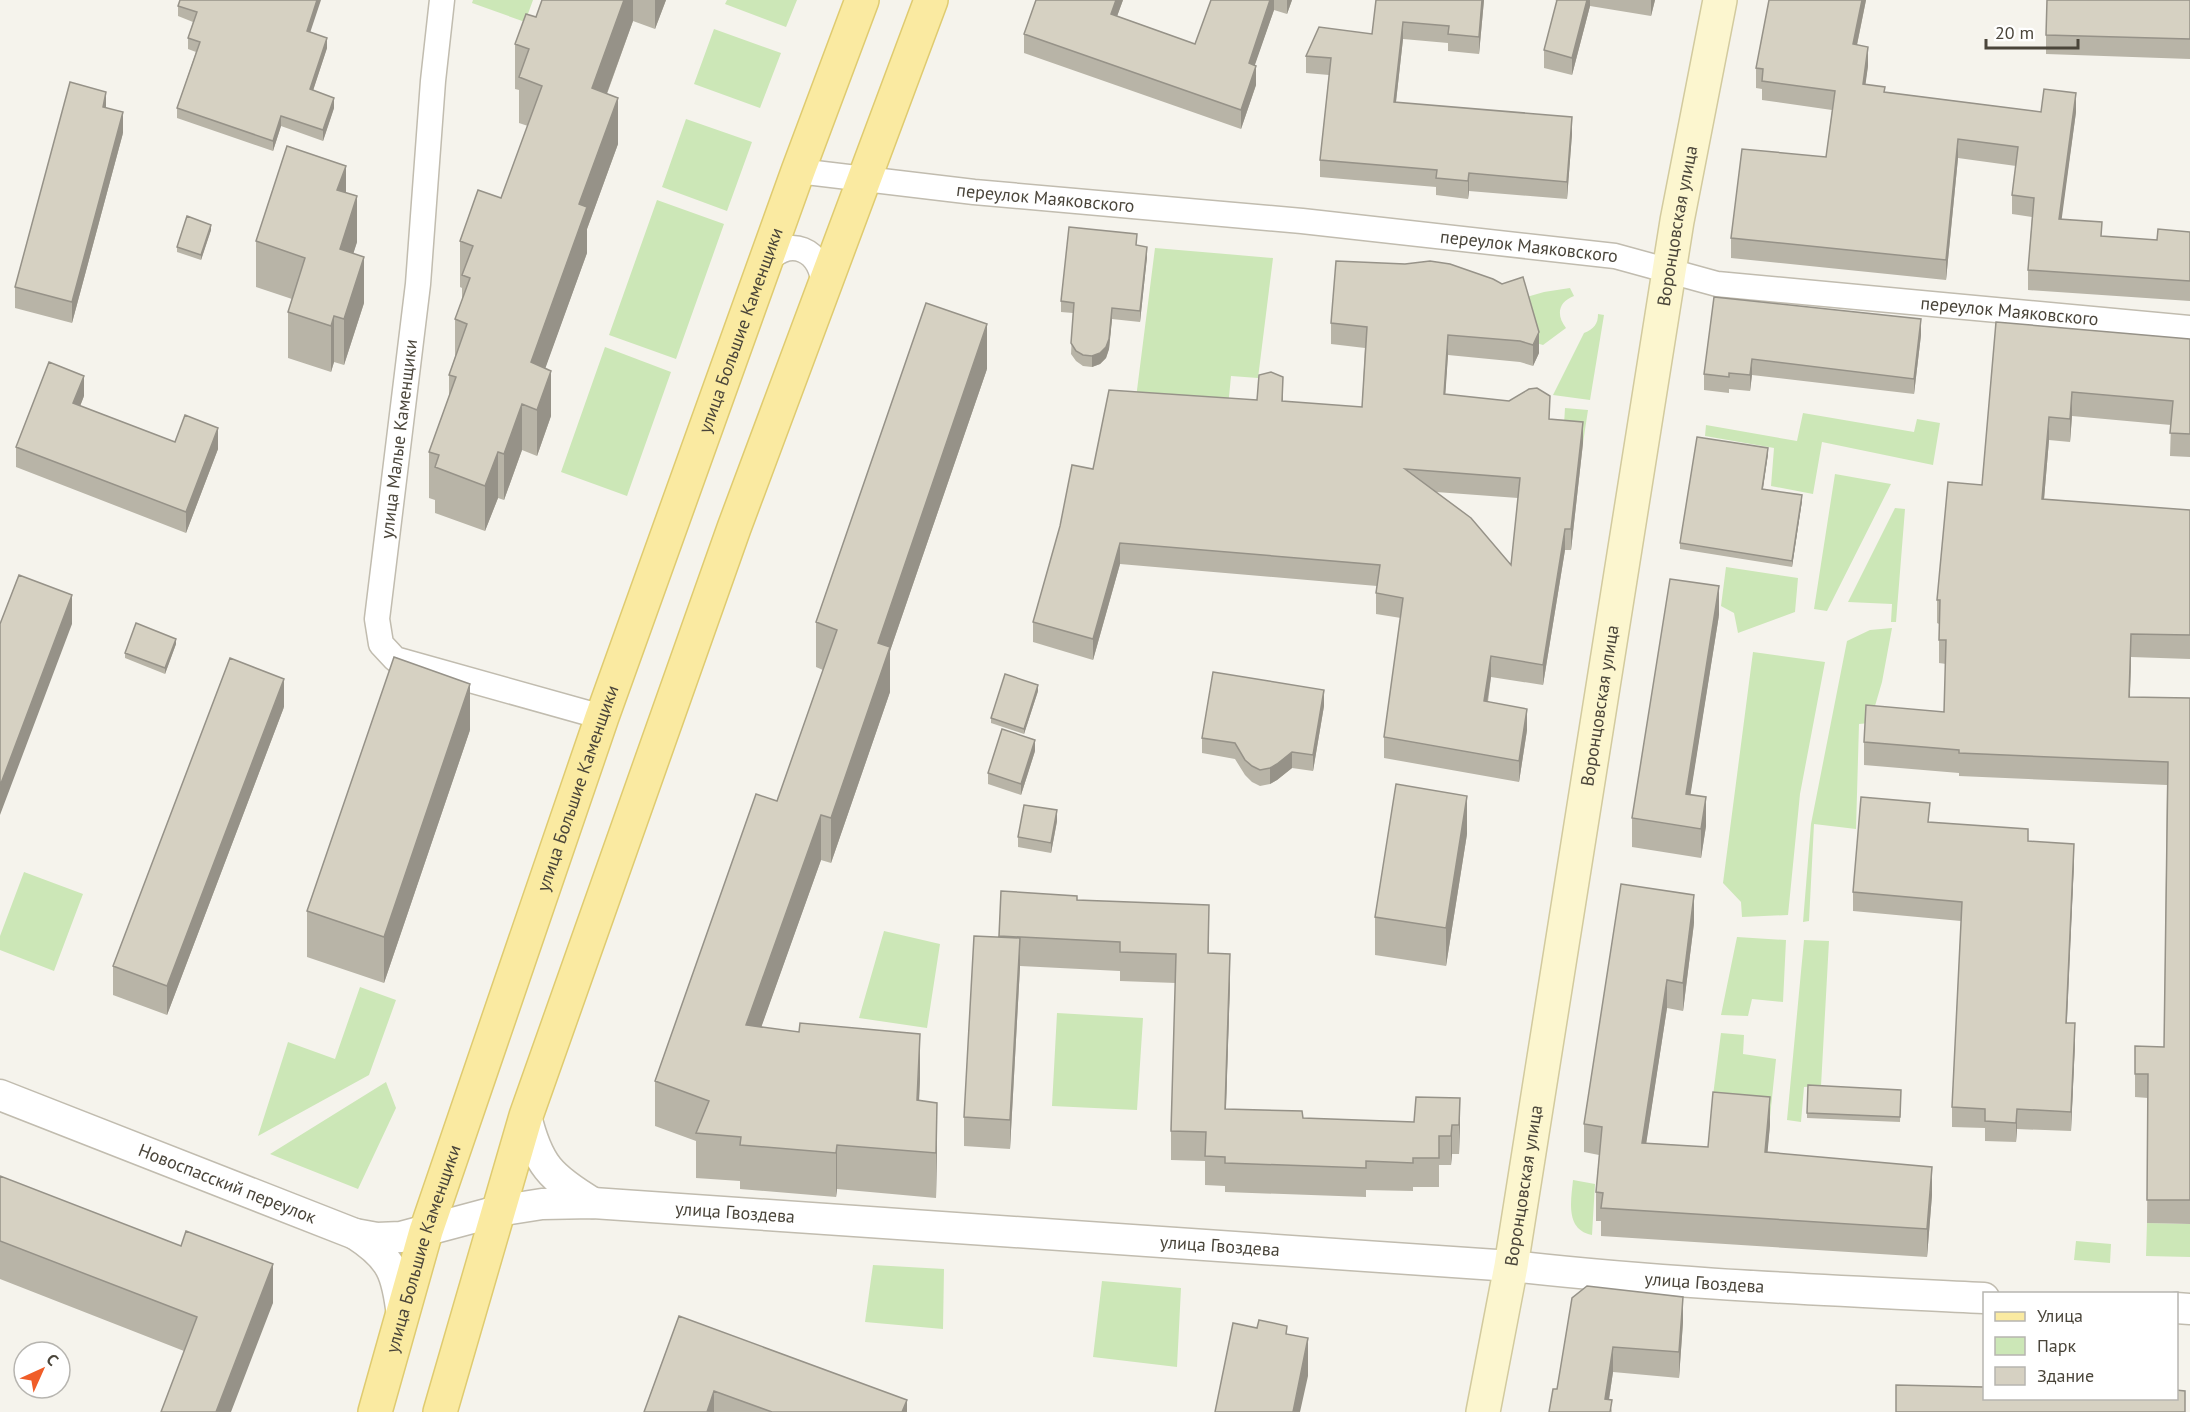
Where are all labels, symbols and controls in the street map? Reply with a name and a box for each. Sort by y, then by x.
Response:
scale bar [1986,12,2078,50]
text: 20 m [1995,21,2034,44]
street label: Воронцовская улица [1652,144,1702,308]
street label: переулок Маяковского [955,178,1136,217]
street label: улица Большие Каменщики [693,224,788,436]
street label: переулок Маяковского [1439,225,1619,267]
street label: переулок Маяковского [1920,291,2100,330]
street label: улица Малые Каменщики [375,338,422,540]
street label: Воронцовская улица [1575,623,1624,788]
street label: улица Большие Каменщики [531,682,624,894]
street label: Воронцовская улица [1499,1103,1547,1268]
street label: Новоспасский переулок [135,1138,320,1229]
street label: улица Большие Каменщики [380,1142,466,1356]
street label: улица Гвоздева [674,1197,796,1228]
street label: улица Гвоздева [1159,1230,1281,1261]
street label: улица Гвоздева [1644,1267,1765,1298]
legend [1983,1292,2178,1400]
text: Улица [2037,1304,2083,1327]
text: Парк [2037,1334,2077,1357]
north arrow [12,1340,72,1400]
text: С [42,1349,63,1370]
text: Здание [2037,1364,2094,1387]

